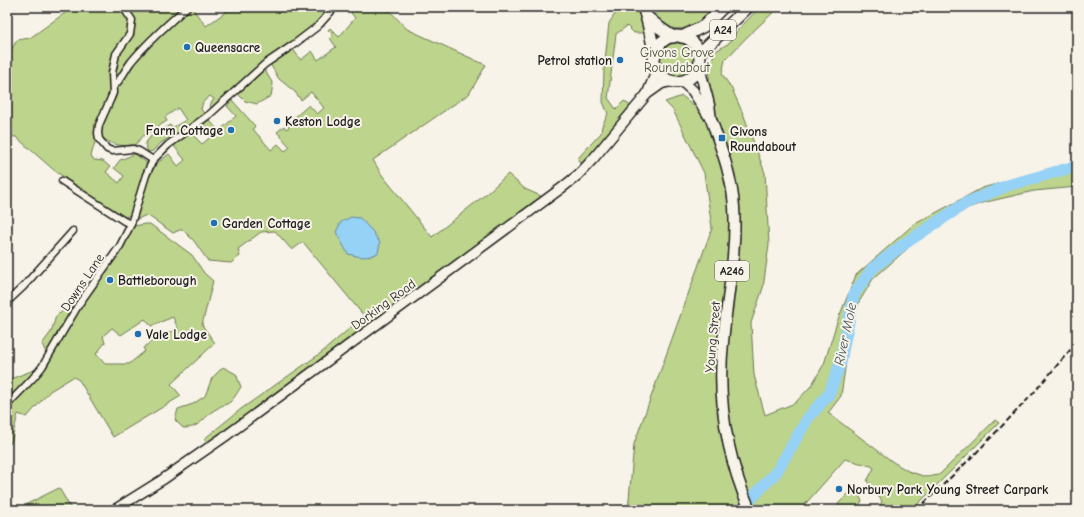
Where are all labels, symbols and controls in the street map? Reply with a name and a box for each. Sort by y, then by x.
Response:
road number: A24 [710,20,736,40]
place label: Queensacre [195,40,261,55]
marker: Queensacre [182,42,192,52]
park label: Givons Grove Roundabout [640,45,714,75]
place label: Petrol station [537,53,612,68]
marker: Petrol station [615,55,625,65]
place label: Keston Lodge [285,114,361,129]
marker: Keston Lodge [272,116,282,126]
place label: Farm Cottage [146,123,224,138]
place label: Givons Roundabout [730,124,797,154]
marker: Farm Cottage [226,125,236,135]
marker: Givons Roundabout [717,133,727,143]
place label: Garden Cottage [222,216,311,231]
marker: Garden Cottage [209,218,219,228]
street label: Downs Lane [58,250,107,314]
road number: A246 [715,261,749,281]
place label: Battleborough [118,273,197,288]
marker: Battleborough [105,275,115,285]
street label: Dorking Road [348,276,418,333]
street label: Young Street [702,300,723,373]
water label: River Mole [831,301,860,367]
place label: Vale Lodge [146,327,207,342]
marker: Vale Lodge [133,329,143,339]
place label: Norbury Park Young Street Carpark [847,482,1049,497]
marker: Norbury Park Young Street Carpark [834,484,844,494]

